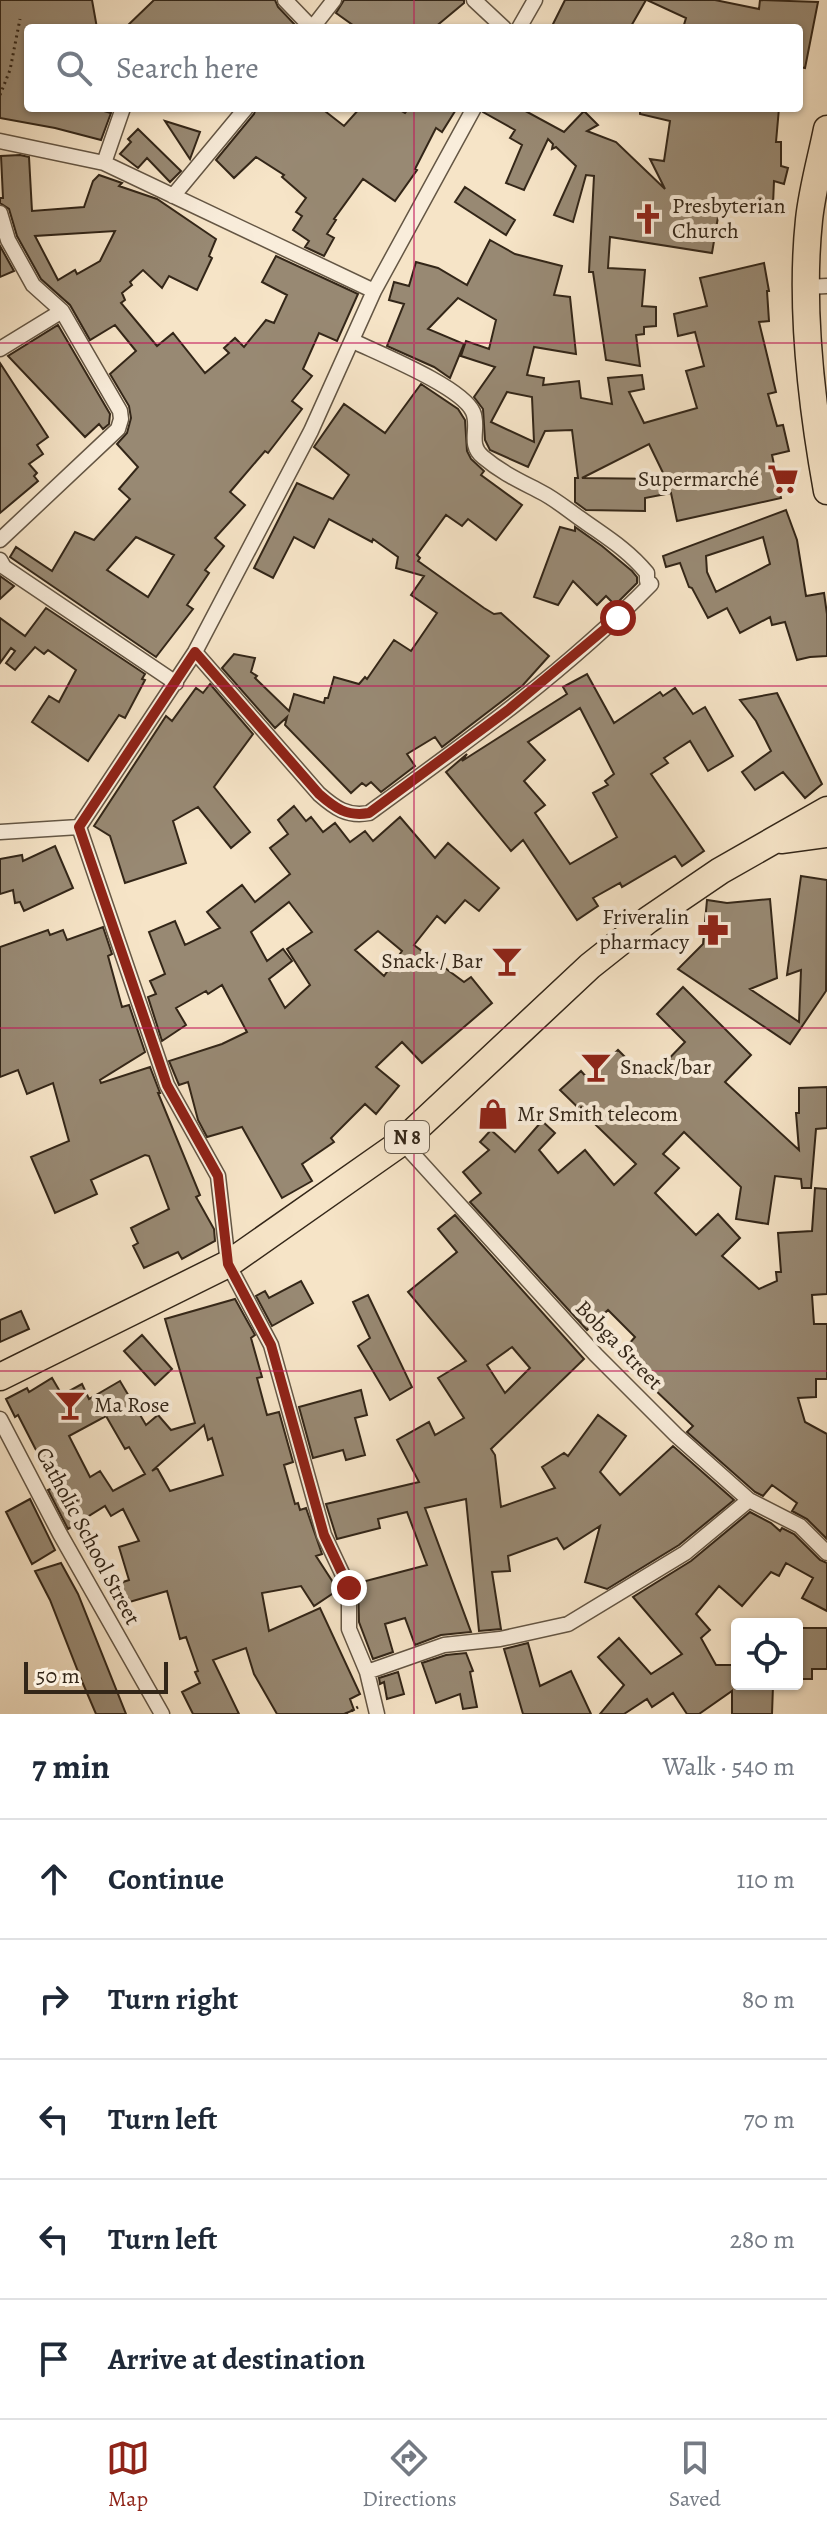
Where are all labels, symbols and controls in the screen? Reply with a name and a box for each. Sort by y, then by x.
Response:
search box [24,24,803,112]
icon: search [52,46,96,90]
text: Search here [116,48,259,88]
place label: Presbyterian Church [672,191,786,246]
church icon: Presbyterian Church [631,202,665,236]
supermarket icon: Supermarché [766,462,800,496]
place label: Supermarché [638,464,759,494]
route start [600,600,636,636]
place label: Friveralin pharmacy [599,902,689,957]
pharmacy icon: Friveralin pharmacy [696,913,730,947]
bar icon: Snack / Bar [490,944,524,978]
place label: Snack / Bar [381,946,483,976]
bar icon: Snack/bar [579,1050,613,1084]
place label: Snack/bar [620,1052,711,1082]
shop icon: Mr Smith telecom [476,1097,510,1131]
place label: Mr Smith telecom [517,1099,678,1129]
road number: N 8 [385,1121,429,1153]
street label: Bobga Street [568,1293,670,1397]
bar icon: Ma Rose [53,1388,87,1422]
place label: Ma Rose [94,1390,169,1420]
street label: Catholic School Street [28,1442,148,1630]
route end [331,1570,367,1606]
map controls [731,1618,803,1690]
button: locate [731,1618,803,1690]
scale bar [24,1658,168,1694]
text: 50 m [36,1661,80,1691]
text: 7 min [32,1743,110,1790]
text: Walk · 540 m [662,1749,795,1784]
icon: ahead [32,1857,76,1901]
text: Continue [108,1859,224,1899]
text: 110 m [737,1862,795,1897]
icon: right [32,1977,76,2021]
text: Turn right [108,1979,238,2019]
text: 80 m [742,1982,795,2017]
icon: left [32,2097,76,2141]
text: Turn left [108,2099,217,2139]
text: 70 m [743,2102,795,2137]
icon: left [32,2217,76,2261]
text: Turn left [108,2219,217,2259]
text: 280 m [729,2222,795,2257]
icon: arrive [32,2337,76,2381]
text: Arrive at destination [108,2339,365,2379]
tab: Map [106,2436,150,2514]
tab: Directions [362,2436,457,2514]
tab: Saved [669,2436,721,2514]

